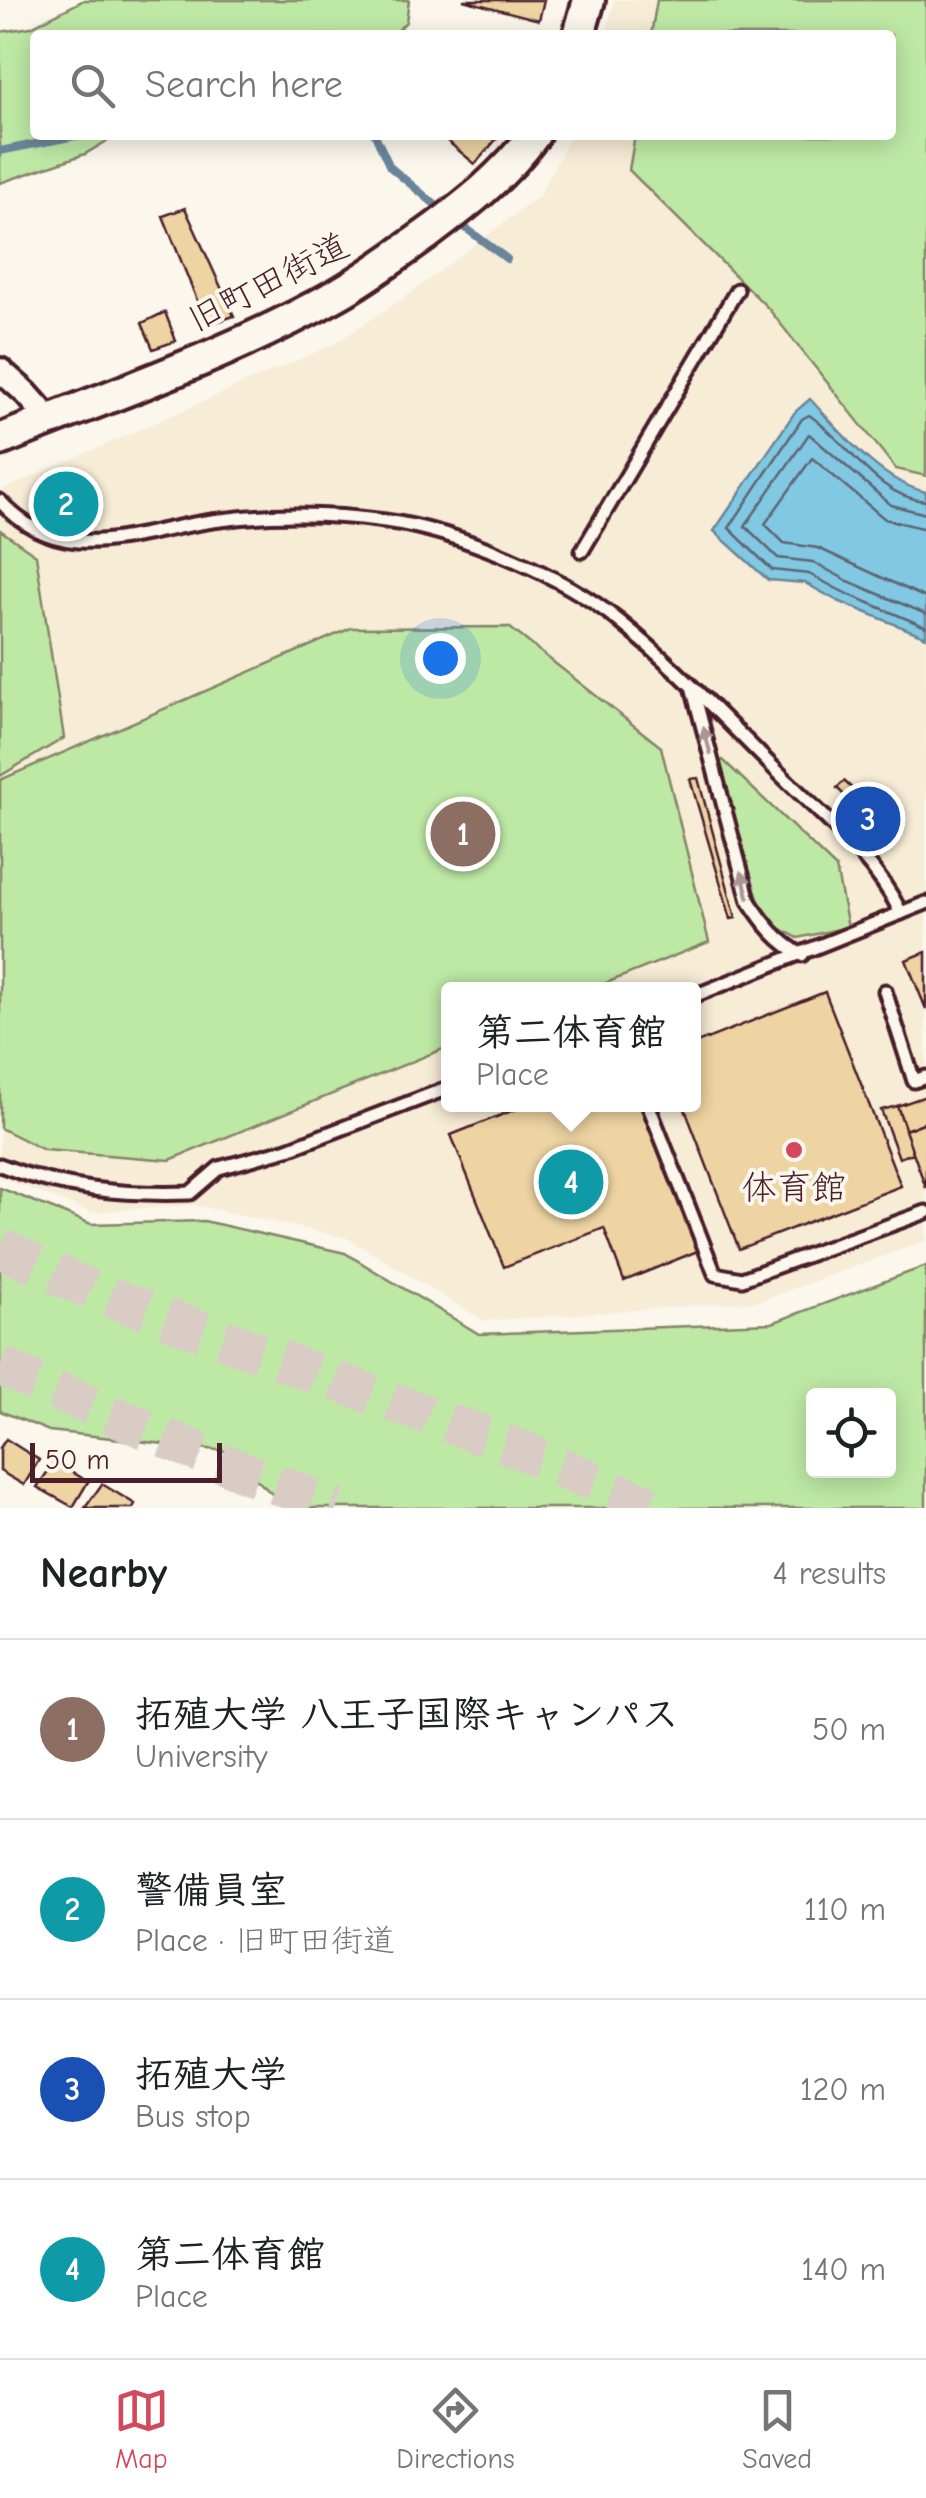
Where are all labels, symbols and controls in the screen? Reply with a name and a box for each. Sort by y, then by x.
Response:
search box [30,30,896,140]
icon: search [65,58,120,113]
text: Search here [145,63,343,107]
street label: 旧町田街道 [181,224,356,340]
pin: 2 [34,466,98,542]
your location [415,633,466,684]
one-way arrow [698,725,714,756]
pin: 3 [836,782,900,856]
pin: 1 [430,796,496,872]
one-way arrow [736,869,752,900]
popup [441,982,701,1112]
text: 第二体育館 [476,1011,666,1055]
text: Place [476,1056,549,1093]
marker: 体育館 [783,1139,805,1161]
pin: 4 [538,1144,604,1220]
place label: 体育館 [741,1167,847,1208]
map controls [806,1388,896,1478]
button: locate [806,1388,896,1478]
scale bar [30,1438,222,1482]
text: 50 m [45,1444,110,1476]
text: Nearby [40,1549,167,1598]
text: 4 results [773,1555,886,1592]
text: 拓殖大学 八王子国際キャンパス [135,1693,679,1737]
text: 1 [66,1711,79,1748]
text: 50 m [812,1711,886,1748]
text: University [135,1738,268,1775]
text: 警備員室 [135,1869,287,1913]
text: 2 [65,1891,80,1928]
text: 110 m [804,1891,886,1928]
text: Place · 旧町田街道 [135,1922,395,1959]
text: 拓殖大学 [135,2053,287,2097]
text: 3 [65,2071,80,2108]
text: 120 m [800,2071,886,2108]
text: Bus stop [135,2098,251,2135]
text: 第二体育館 [135,2233,325,2277]
text: 4 [65,2251,80,2288]
text: 140 m [801,2251,886,2288]
text: Place [135,2278,208,2315]
tab: Map [114,2383,169,2475]
tab: Directions [396,2383,515,2475]
tab: Saved [742,2383,812,2475]

